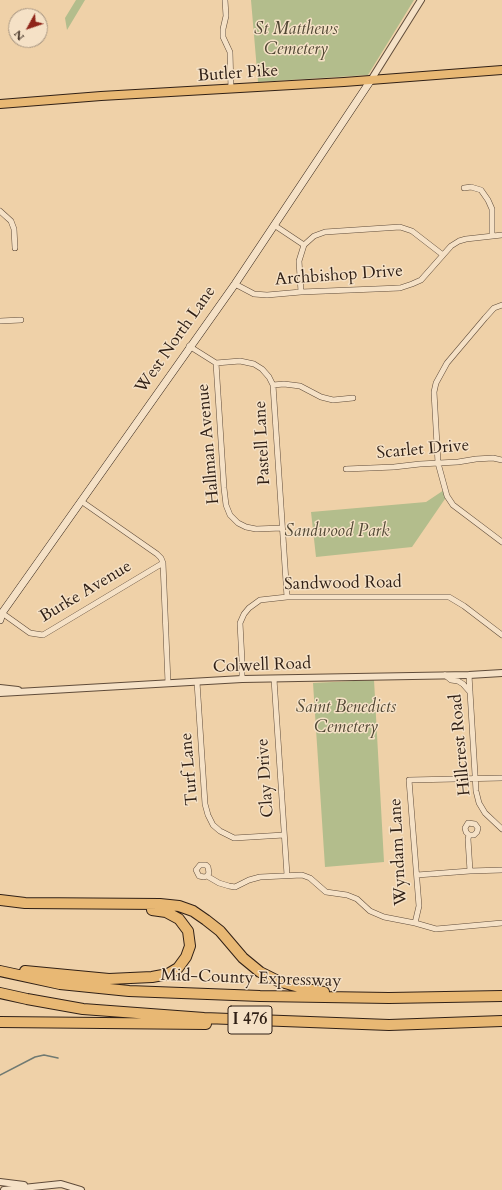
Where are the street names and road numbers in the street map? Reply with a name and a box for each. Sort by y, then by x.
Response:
street label: Butler Pike [197,61,279,87]
street label: Archbishop Drive [274,261,404,291]
street label: West North Lane [131,282,221,398]
street label: Hallman Avenue [194,383,224,505]
street label: Pastell Lane [251,400,275,486]
street label: Scarlet Drive [376,436,470,464]
street label: Burke Avenue [36,557,136,627]
street label: Sandwood Road [284,573,402,595]
street label: Colwell Road [212,654,312,678]
street label: Hillcrest Road [446,693,476,797]
street label: Turf Lane [177,732,203,806]
street label: Clay Drive [253,738,279,818]
street label: Wyndam Lane [386,798,412,906]
street label: Mid-County Expressway [160,966,342,992]
road number: I 476 [228,1006,272,1034]

